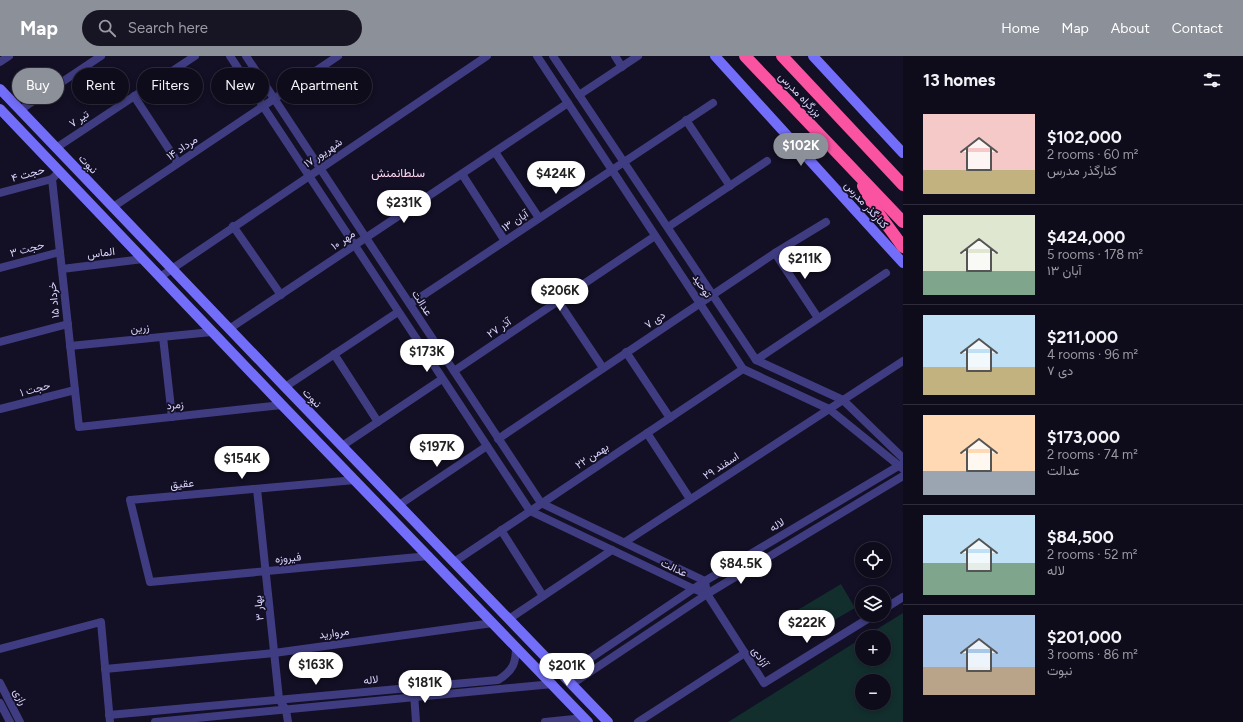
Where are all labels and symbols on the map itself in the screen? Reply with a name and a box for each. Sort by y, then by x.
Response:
street label: بزرگراه مدرس [776,70,824,120]
street label: ۷ تیر [67,107,92,130]
street label: ۱۴ مرداد [164,133,200,163]
pin: $102K [773,133,829,167]
street label: ۱۷ شهریور [301,135,345,171]
street label: نبوت [76,152,100,176]
pin: $424K [528,161,584,195]
street label: حجت ۴ [10,163,46,185]
district label: سلطانمنش [371,166,425,181]
street label: کنارگذر مدرس [841,179,891,231]
pin: $231K [376,190,432,224]
street label: ۱۳ آبان [499,207,532,234]
street label: ۱۰ مهر [329,227,358,253]
street label: حجت ۳ [8,238,46,260]
street label: الماس [86,245,116,261]
pin: $211K [777,246,833,280]
street label: توحید [690,272,715,301]
pin: $206K [532,278,588,312]
street label: ۱۵ خرداد [46,281,62,319]
street label: عدالت [409,288,435,318]
street label: ۷ دی [642,308,668,332]
street label: ۲۷ آذر [484,314,515,341]
street label: زرین [130,321,150,335]
pin: $173K [399,339,455,373]
street label: حجت ۱ [18,379,52,399]
street label: نبوت [300,386,324,410]
street label: زمرد [166,398,185,412]
pin: $197K [409,434,465,468]
street label: ۲۲ بهمن [573,440,611,472]
pin: $154K [214,446,270,480]
street label: ۲۹ اسفند [701,450,741,482]
street label: عقیق [170,476,195,492]
street label: لاله [767,516,787,534]
street label: فیروزه [274,550,302,566]
pin: $84.5K [708,551,774,585]
street label: عدالت [659,556,689,580]
street label: بهار ۳ [251,595,267,621]
pin: $222K [779,610,835,644]
street label: مروارید [318,624,350,642]
street label: آزادی [749,645,772,671]
pin: $163K [288,652,344,686]
pin: $201K [539,653,595,687]
pin: $181K [397,670,453,704]
street label: لاله [363,673,379,687]
street label: رازی [10,686,30,708]

